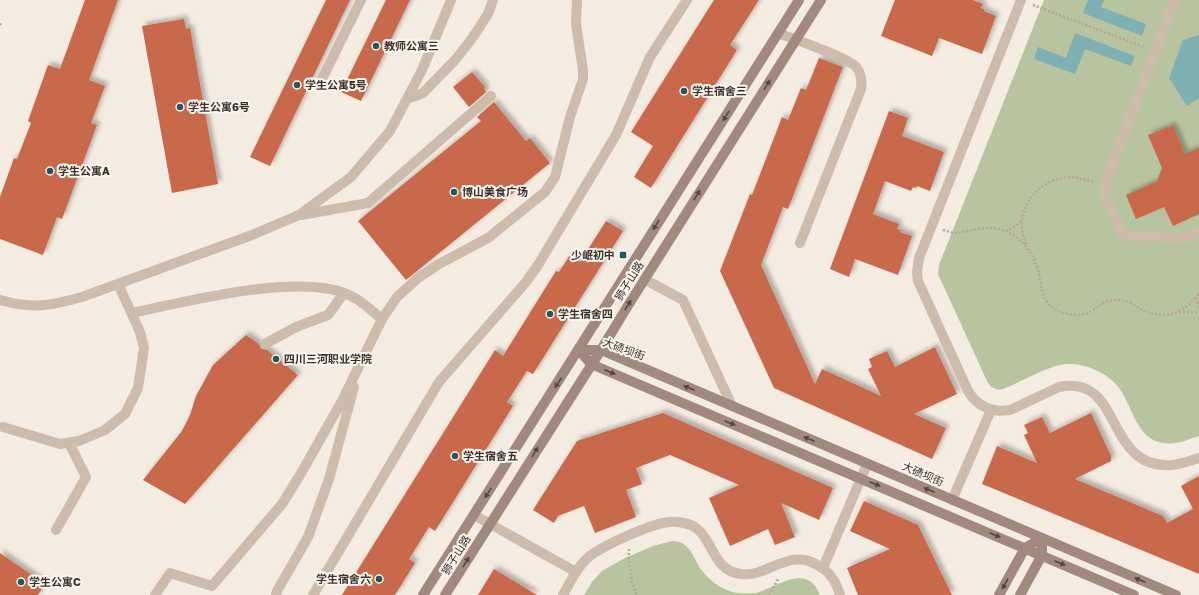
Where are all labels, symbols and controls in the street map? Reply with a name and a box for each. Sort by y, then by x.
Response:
place label: 教师公寓三 [384,39,439,52]
marker: 教师公寓三 [371,41,381,51]
place label: 学生公寓5号 [305,78,367,91]
marker: 学生公寓5号 [292,80,302,90]
one-way arrow [763,80,771,90]
place label: 学生宿舍三 [692,84,747,97]
marker: 学生宿舍三 [679,86,689,96]
place label: 学生公寓6号 [188,100,250,113]
marker: 学生公寓6号 [175,102,185,112]
one-way arrow [722,111,730,121]
place label: 学生公寓A [58,164,110,177]
marker: 学生公寓A [45,166,55,176]
place label: 博山美食广场 [462,185,528,198]
marker: 博山美食广场 [449,187,459,197]
one-way arrow [694,189,701,201]
one-way arrow [652,220,660,230]
place label: 少岷初中 [571,248,615,261]
marker: 少岷初中 [618,250,628,260]
street label: 狮子山路 [611,259,646,303]
one-way arrow [624,300,632,310]
place label: 学生宿舍四 [558,307,613,320]
marker: 学生宿舍四 [545,309,555,319]
street label: 大碛坝街 [601,335,647,362]
place label: 四川三河职业学院 [284,352,372,365]
marker: 四川三河职业学院 [271,354,281,364]
one-way arrow [604,369,615,375]
one-way arrow [554,378,562,388]
one-way arrow [684,385,695,391]
one-way arrow [724,420,736,426]
one-way arrow [803,436,815,442]
one-way arrow [532,446,539,458]
place label: 学生宿舍五 [463,449,518,462]
marker: 学生宿舍五 [450,451,460,461]
street label: 大碛坝街 [900,459,946,488]
one-way arrow [869,481,881,488]
one-way arrow [922,486,934,492]
one-way arrow [485,487,492,498]
one-way arrow [989,532,1000,538]
street label: 狮子山路 [438,533,473,577]
one-way arrow [462,556,469,568]
one-way arrow [1055,560,1066,566]
place label: 学生宿舍六 [316,572,371,585]
marker: 学生宿舍六 [374,574,384,584]
place label: 学生公寓C [29,575,81,588]
one-way arrow [1133,576,1145,582]
marker: 学生公寓C [16,577,26,587]
one-way arrow [1001,578,1008,590]

